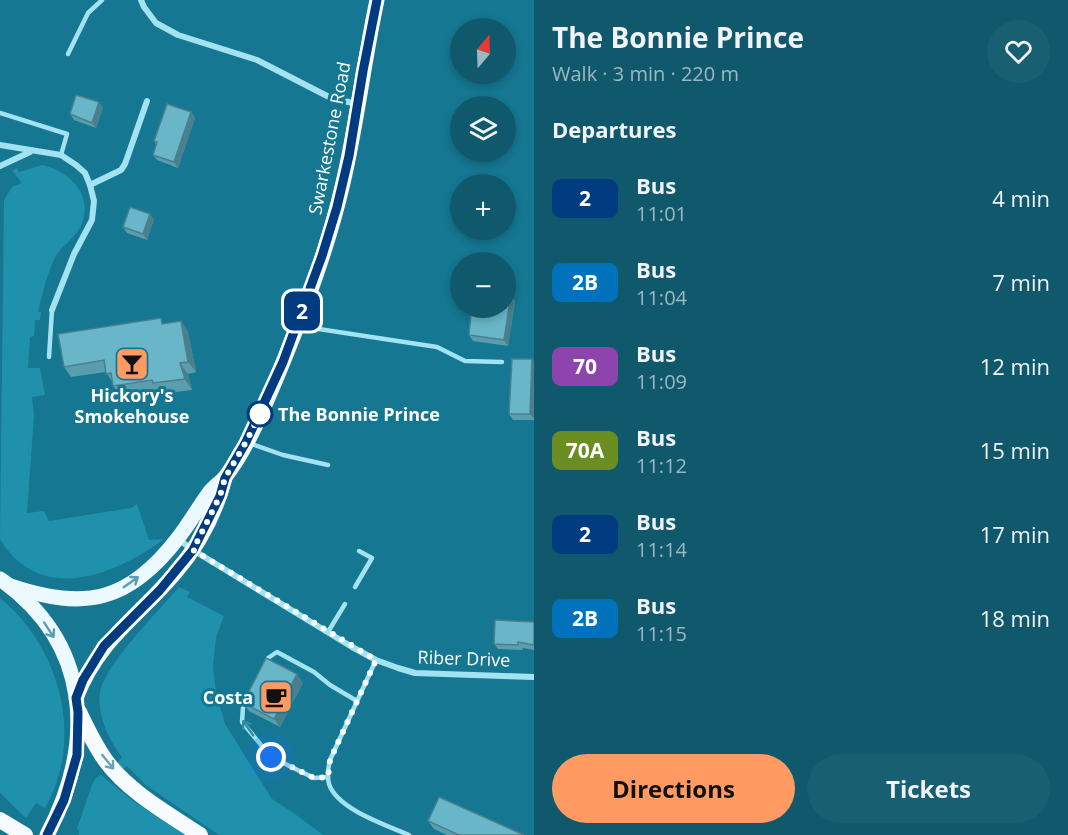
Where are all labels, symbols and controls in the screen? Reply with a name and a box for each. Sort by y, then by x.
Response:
north arrow [450,18,516,84]
map controls [450,18,516,318]
text: The Bonnie Prince [552,18,804,56]
button: heart [987,20,1050,83]
street label: Swarkestone Road [302,59,356,217]
text: Walk · 3 min · 220 m [552,60,739,87]
button: layers [450,96,516,162]
text: Departures [552,114,676,144]
text: Bus [636,170,676,200]
button: + [450,174,516,240]
text: 4 min [992,183,1050,213]
text: 2 [579,184,591,212]
text: 11:01 [636,200,687,227]
button: − [450,252,516,318]
text: Bus [636,254,676,284]
text: 7 min [992,267,1050,297]
text: 2B [572,268,598,296]
text: 11:04 [636,284,687,311]
line badge: 2 [282,292,322,330]
text: 2 [296,297,308,325]
text: Bus [636,338,676,368]
bar icon: Hickory's Smokehouse [114,346,150,382]
text: 12 min [980,351,1050,381]
text: 70 [573,352,597,380]
text: 11:09 [636,368,687,395]
place label: Hickory's Smokehouse [75,383,189,428]
marker: The Bonnie Prince [247,401,273,427]
place label: The Bonnie Prince [278,402,440,426]
text: Bus [636,422,676,452]
text: 15 min [980,435,1050,465]
text: 70A [566,436,604,464]
text: 11:12 [636,452,687,479]
text: Bus [636,506,676,536]
text: 17 min [980,519,1050,549]
text: 2 [579,520,591,548]
text: 11:14 [636,536,687,563]
one-way arrow [123,576,139,588]
text: Bus [636,590,676,620]
text: 18 min [980,603,1050,633]
text: 2B [572,604,598,632]
text: 11:15 [636,620,687,647]
one-way arrow [44,621,56,638]
street label: Riber Drive [417,644,511,672]
cafe icon: Costa [258,679,294,715]
place label: Costa [203,685,253,709]
one-way arrow [242,721,254,737]
your location [256,742,286,772]
one-way arrow [102,754,115,770]
button: Directions [552,754,795,823]
button: Tickets [807,754,1050,823]

